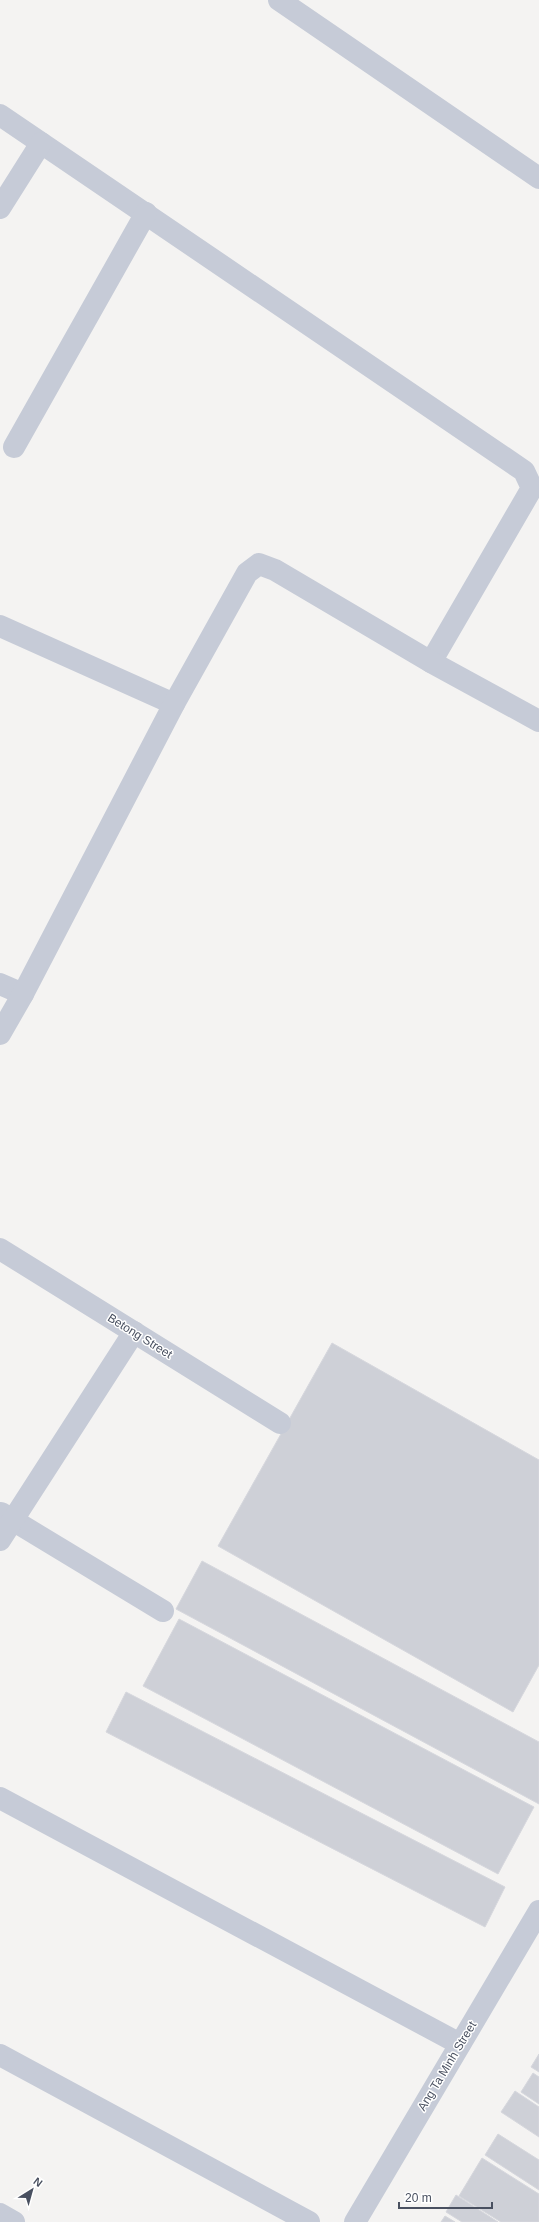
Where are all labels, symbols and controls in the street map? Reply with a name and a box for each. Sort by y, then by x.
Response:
street label: Betong Street [105,1311,175,1362]
street label: Ang Ta Minh Street [415,2018,480,2113]
north arrow [12,2170,52,2210]
text: N [31,2175,45,2189]
scale bar [399,2184,492,2210]
text: 20 m [405,2191,432,2205]

